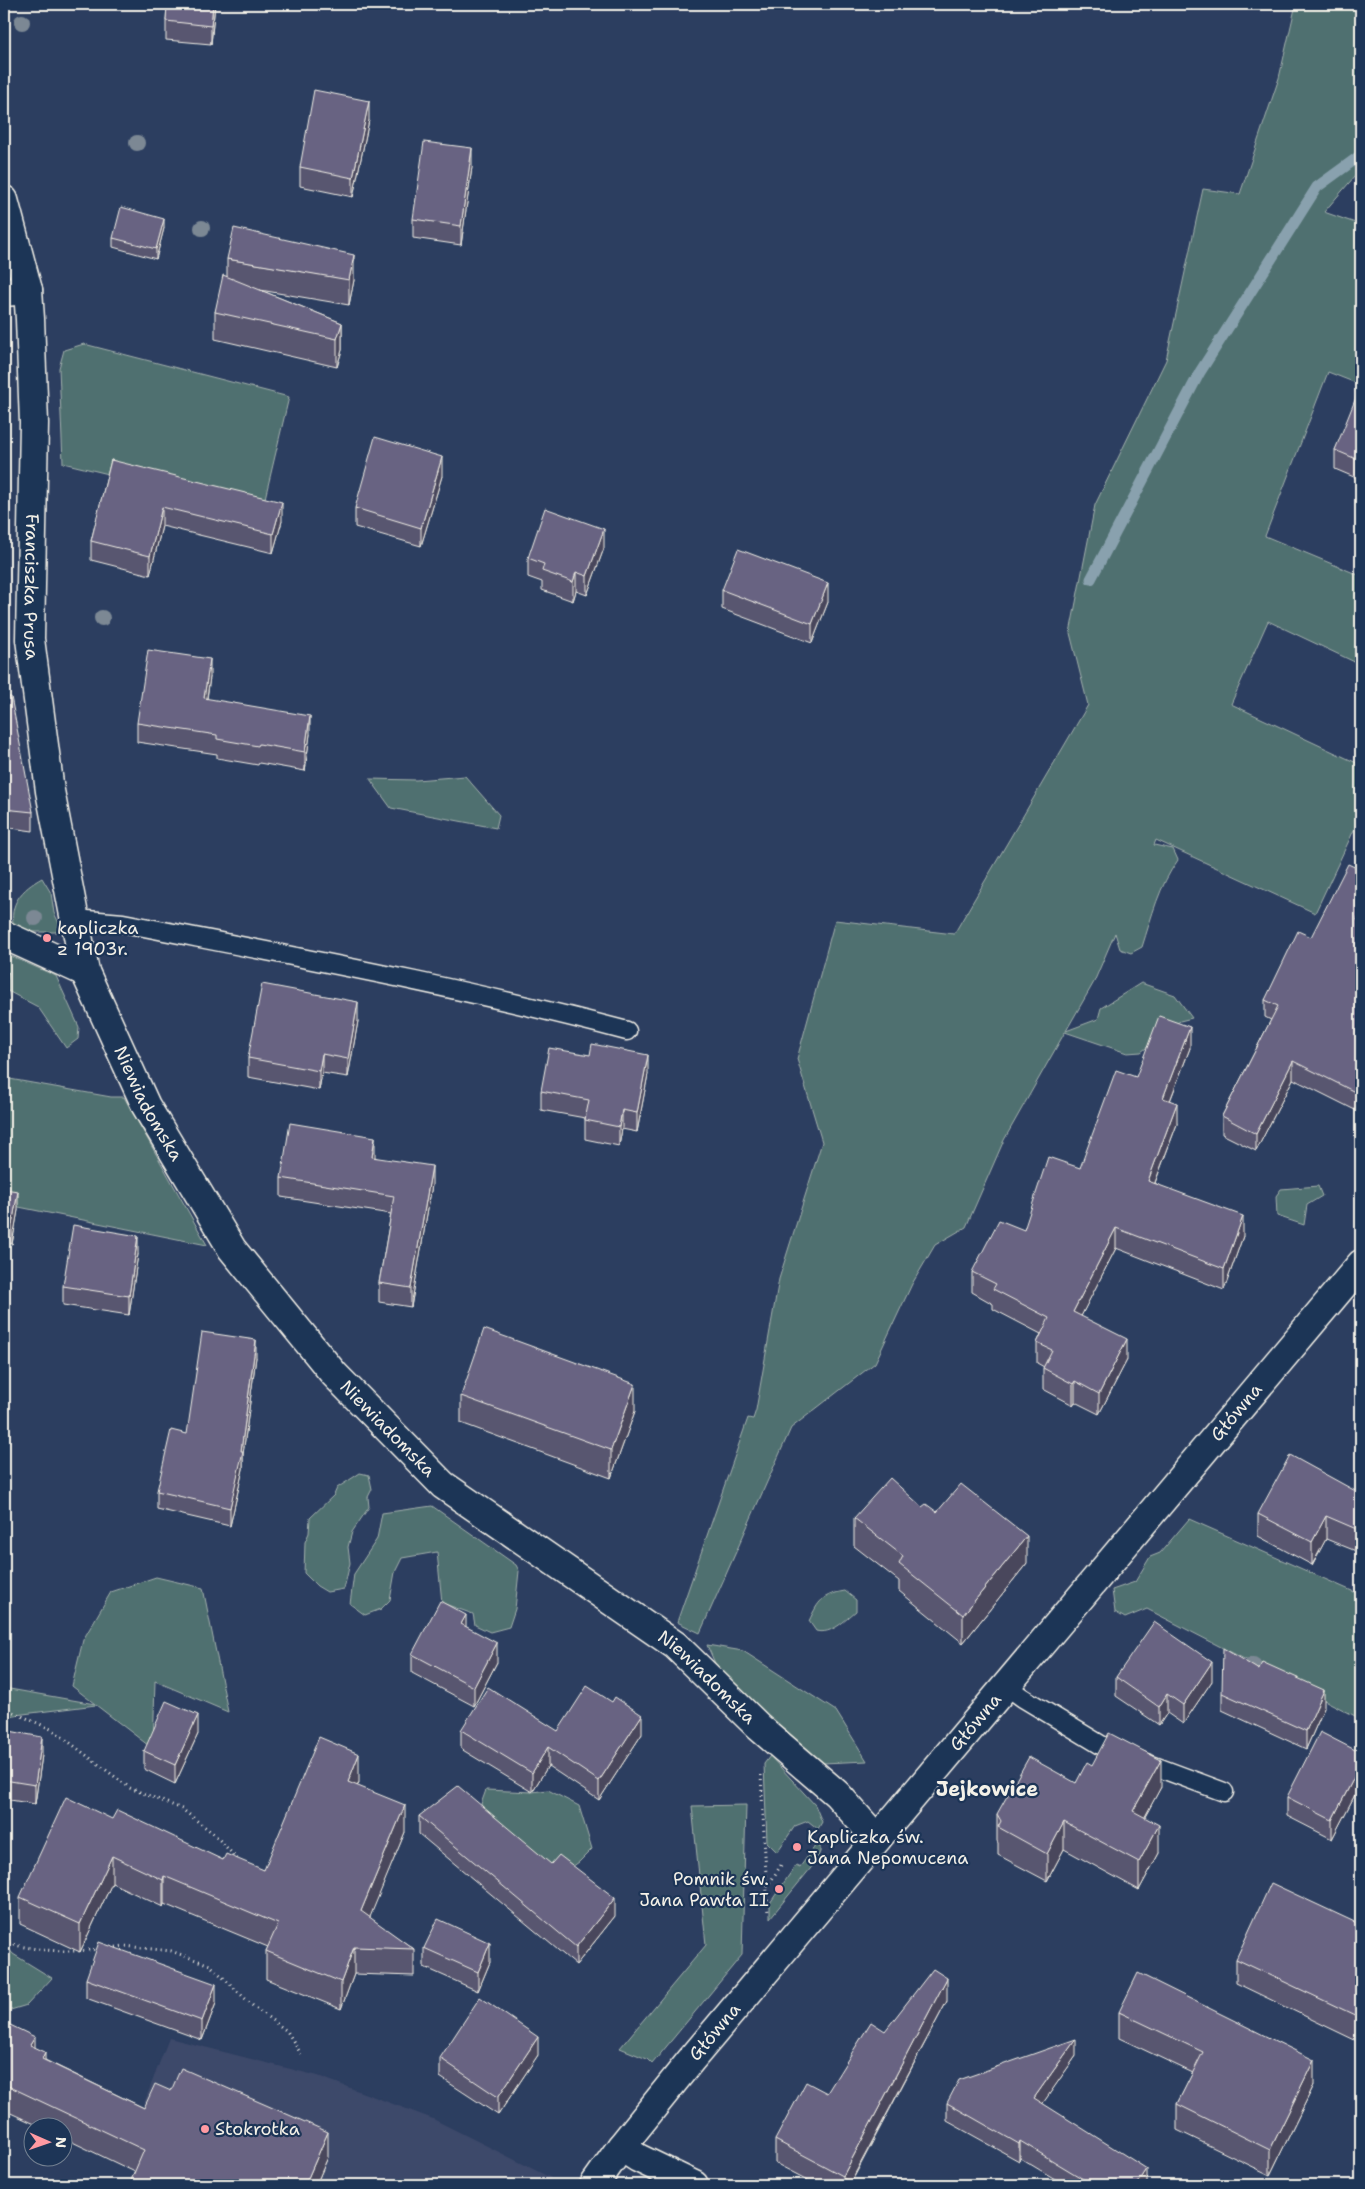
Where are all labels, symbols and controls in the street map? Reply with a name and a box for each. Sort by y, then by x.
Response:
street label: Franciszka Prusa [18,513,45,661]
place label: kapliczka z 1903r. [57,916,138,961]
marker: kapliczka z 1903r. [41,932,53,944]
street label: Niewiadomska [108,1042,188,1166]
street label: Niewiadomska [335,1375,441,1482]
street label: Główna [1205,1378,1268,1446]
street label: Niewiadomska [653,1625,761,1729]
street label: Główna [944,1688,1007,1756]
district label: Jejkowice [936,1776,1038,1802]
place label: Kapliczka św. Jana Nepomucena [807,1825,968,1870]
marker: Kapliczka św. Jana Nepomucena [791,1841,803,1853]
place label: Pomnik św. Jana Pawła II [639,1867,769,1912]
marker: Pomnik św. Jana Pawła II [773,1883,785,1895]
street label: Główna [683,1998,746,2066]
north arrow [22,2116,72,2166]
place label: Stokrotka [215,2117,300,2141]
marker: Stokrotka [199,2123,211,2135]
text: N [52,2137,70,2148]

